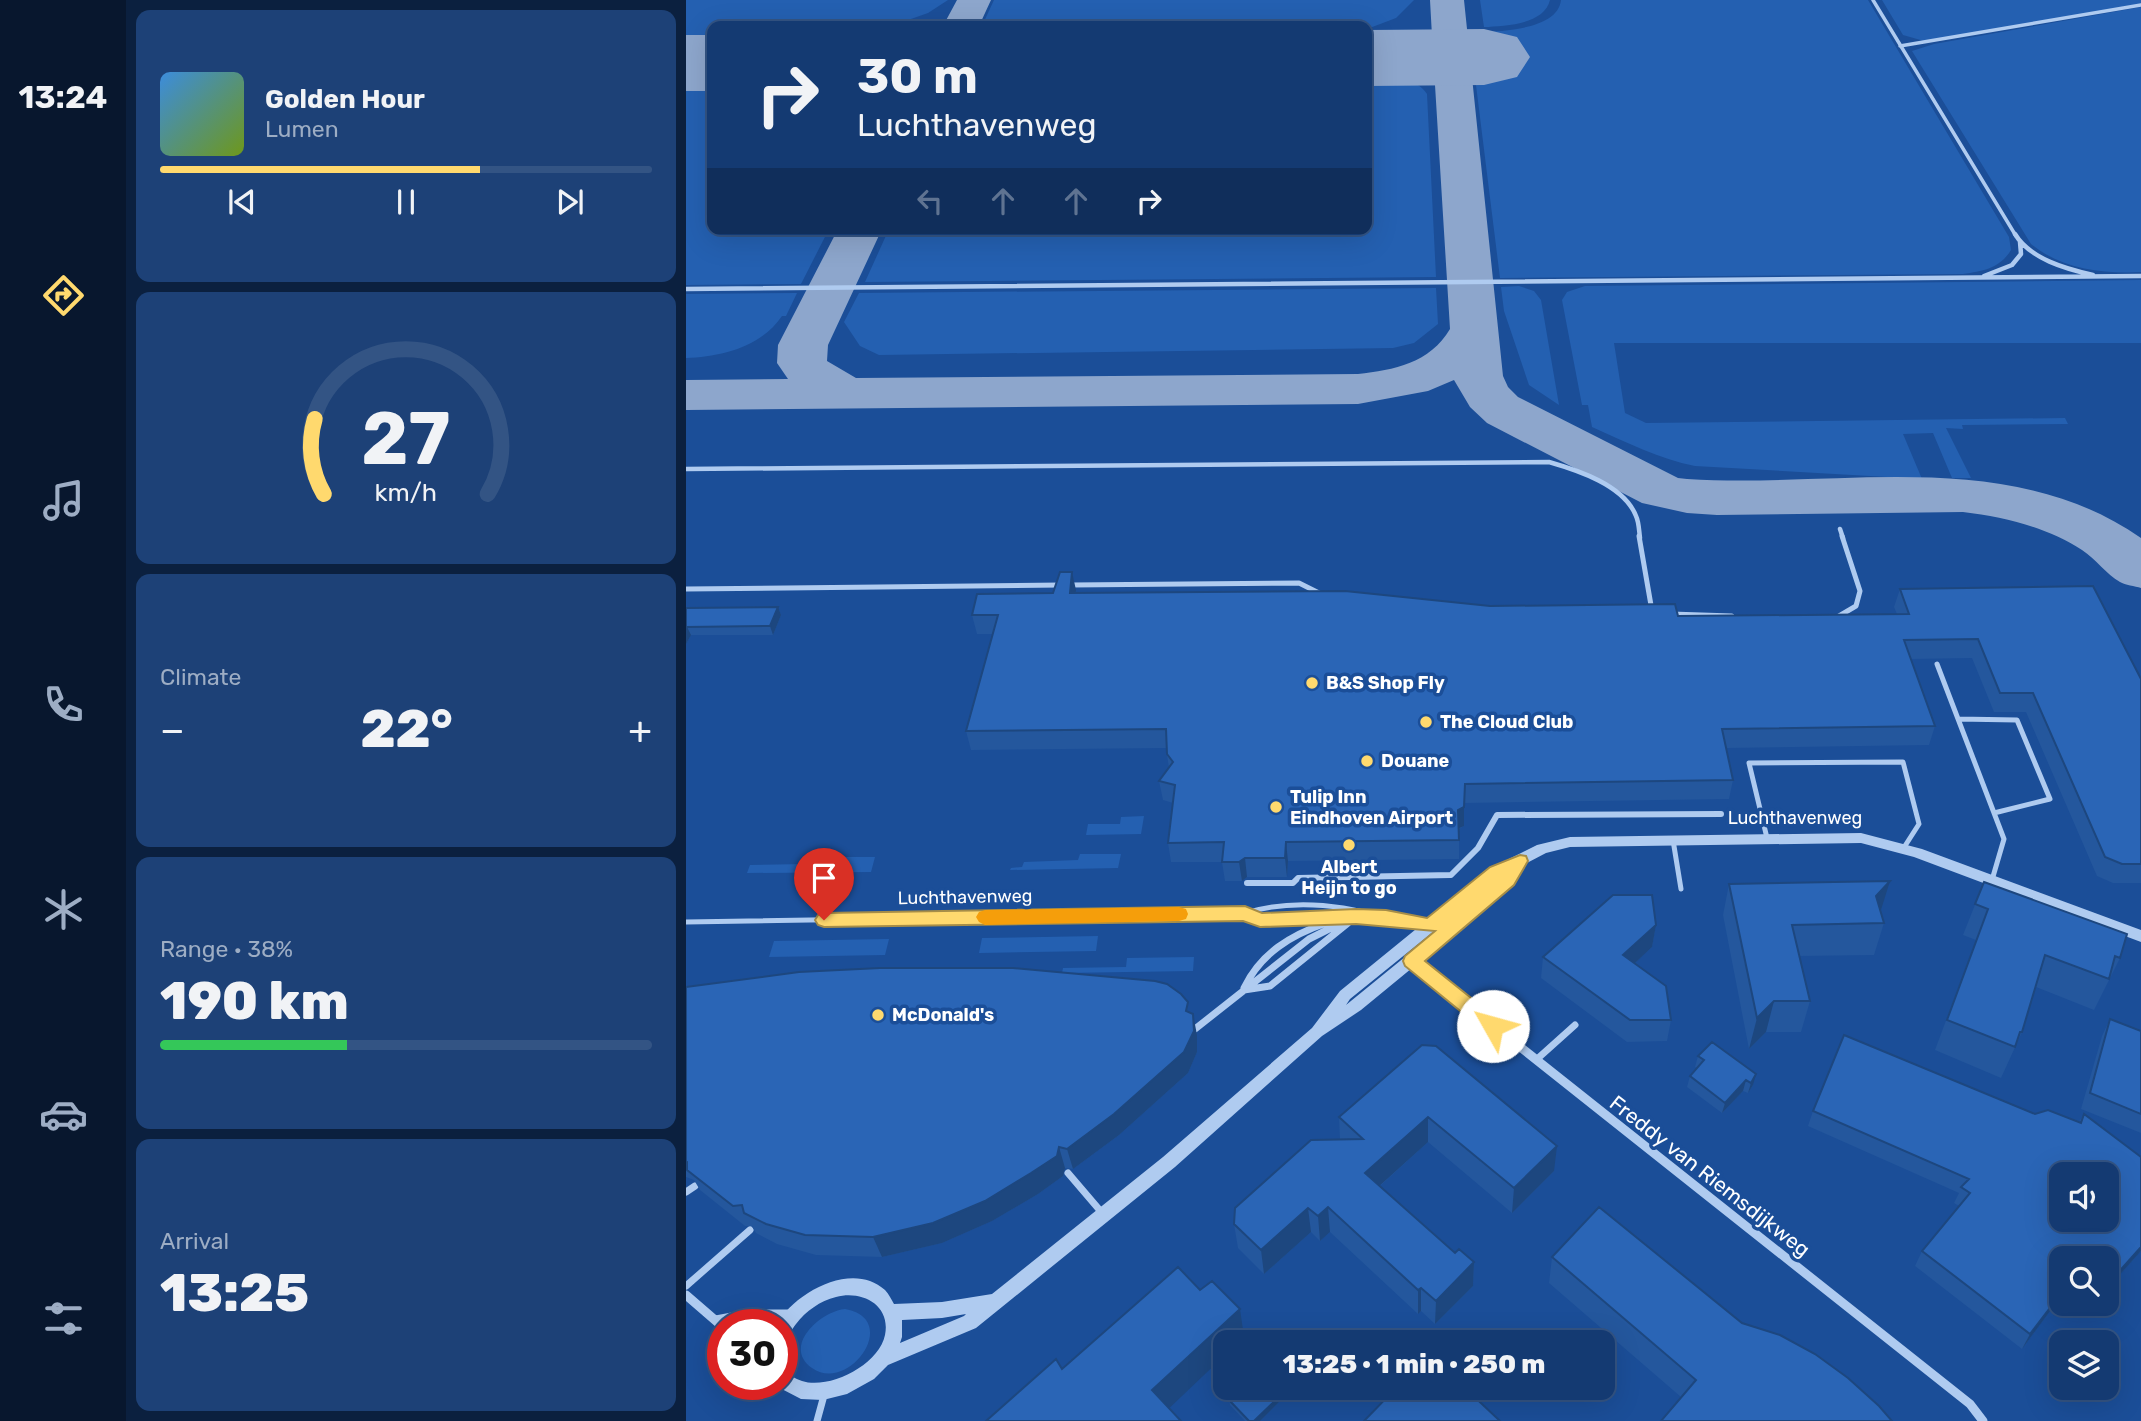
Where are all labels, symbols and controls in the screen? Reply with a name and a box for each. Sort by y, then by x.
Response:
text: 30 m [857,47,978,105]
icon: right [742,49,833,140]
text: 13:24 [19,78,107,116]
text: Golden Hour [265,84,425,115]
text: Luchthavenweg [857,106,1097,144]
text: Lumen [265,115,339,143]
icon: left [911,182,949,220]
icon: ahead [984,182,1022,220]
icon: ahead [1057,182,1095,220]
icon: right [1130,182,1168,220]
icon: previous [223,183,261,221]
icon: pause [387,183,425,221]
icon: next [551,183,589,221]
icon: directions [39,271,88,320]
text: 27 [361,397,451,483]
icon: music [39,476,88,525]
text: km/h [375,478,437,507]
text: Climate [160,663,241,691]
place label: B&S Shop Fly [1326,672,1445,694]
marker: B&S Shop Fly [1304,675,1320,691]
icon: phone [39,680,88,729]
text: 22° [360,698,453,760]
text: − [160,707,185,753]
text: + [628,707,652,753]
place label: The Cloud Club [1440,711,1573,733]
marker: The Cloud Club [1418,714,1434,730]
place label: Douane [1381,750,1450,772]
marker: Douane [1359,753,1375,769]
place label: Tulip Inn Eindhoven Airport [1290,786,1453,829]
marker: Tulip Inn Eindhoven Airport [1268,799,1284,815]
street label: Luchthavenweg [1728,807,1862,829]
marker: Albert Heijn to go [1341,837,1357,853]
pin [794,848,854,920]
place label: Albert Heijn to go [1301,856,1397,899]
icon: arrive [805,859,843,897]
icon: climate [39,885,88,934]
street label: Luchthavenweg [897,885,1033,909]
text: Range · 38% [160,935,293,963]
text: 190 km [160,970,349,1032]
position arrow [1456,989,1530,1063]
place label: McDonald's [892,1004,994,1026]
marker: McDonald's [870,1007,886,1023]
icon: car [39,1090,88,1139]
street label: Freddy van Riemsdijkweg [1605,1090,1815,1262]
map controls [2049,1162,2119,1400]
button: sound [2049,1162,2119,1232]
text: Arrival [160,1227,229,1255]
button: search [2049,1246,2119,1316]
text: 13:25 [160,1262,309,1324]
icon: filters [39,1294,88,1343]
speed limit sign: 30 [707,1309,798,1400]
button: layers [2049,1330,2119,1400]
text: 13:25 · 1 min · 250 m [1283,1349,1545,1380]

